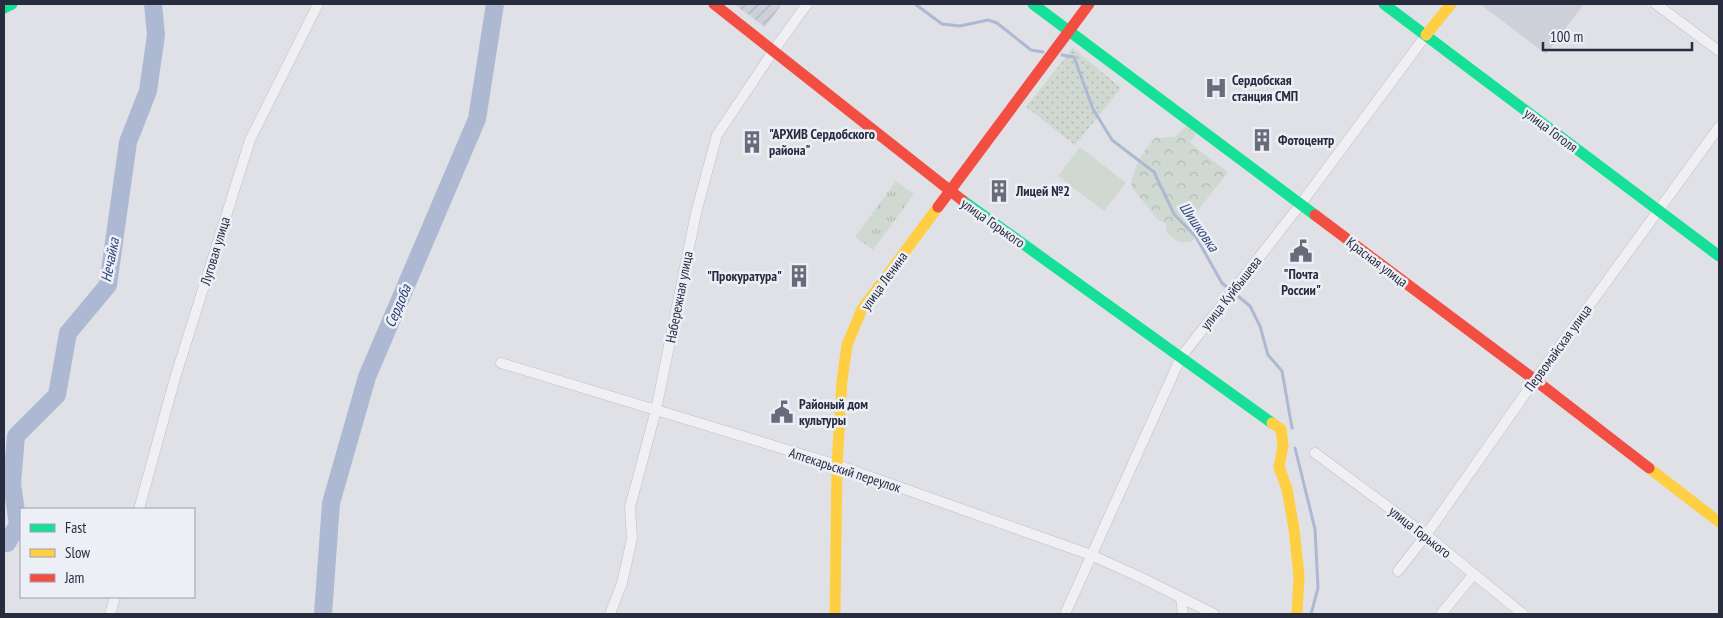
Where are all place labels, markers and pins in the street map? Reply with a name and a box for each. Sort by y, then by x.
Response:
place label: Сердобская станция СМП [1232,71,1298,105]
hospital icon: Сердобская станция СМП [1203,75,1229,101]
place label: "АРХИВ Сердобского района" [769,125,875,159]
building icon: Фотоцентр [1249,127,1275,153]
building icon: "АРХИВ Сердобского района" [739,129,765,155]
place label: Фотоцентр [1278,131,1334,149]
building icon: Лицей №2 [986,178,1012,204]
place label: Лицей №2 [1015,182,1070,200]
public building icon: "Почта России" [1288,238,1314,264]
building icon: "Прокуратура" [786,263,812,289]
place label: "Почта России" [1281,265,1321,299]
place label: "Прокуратура" [707,267,782,285]
place label: Районый дом культуры [799,395,868,429]
public building icon: Районый дом культуры [769,399,795,425]

